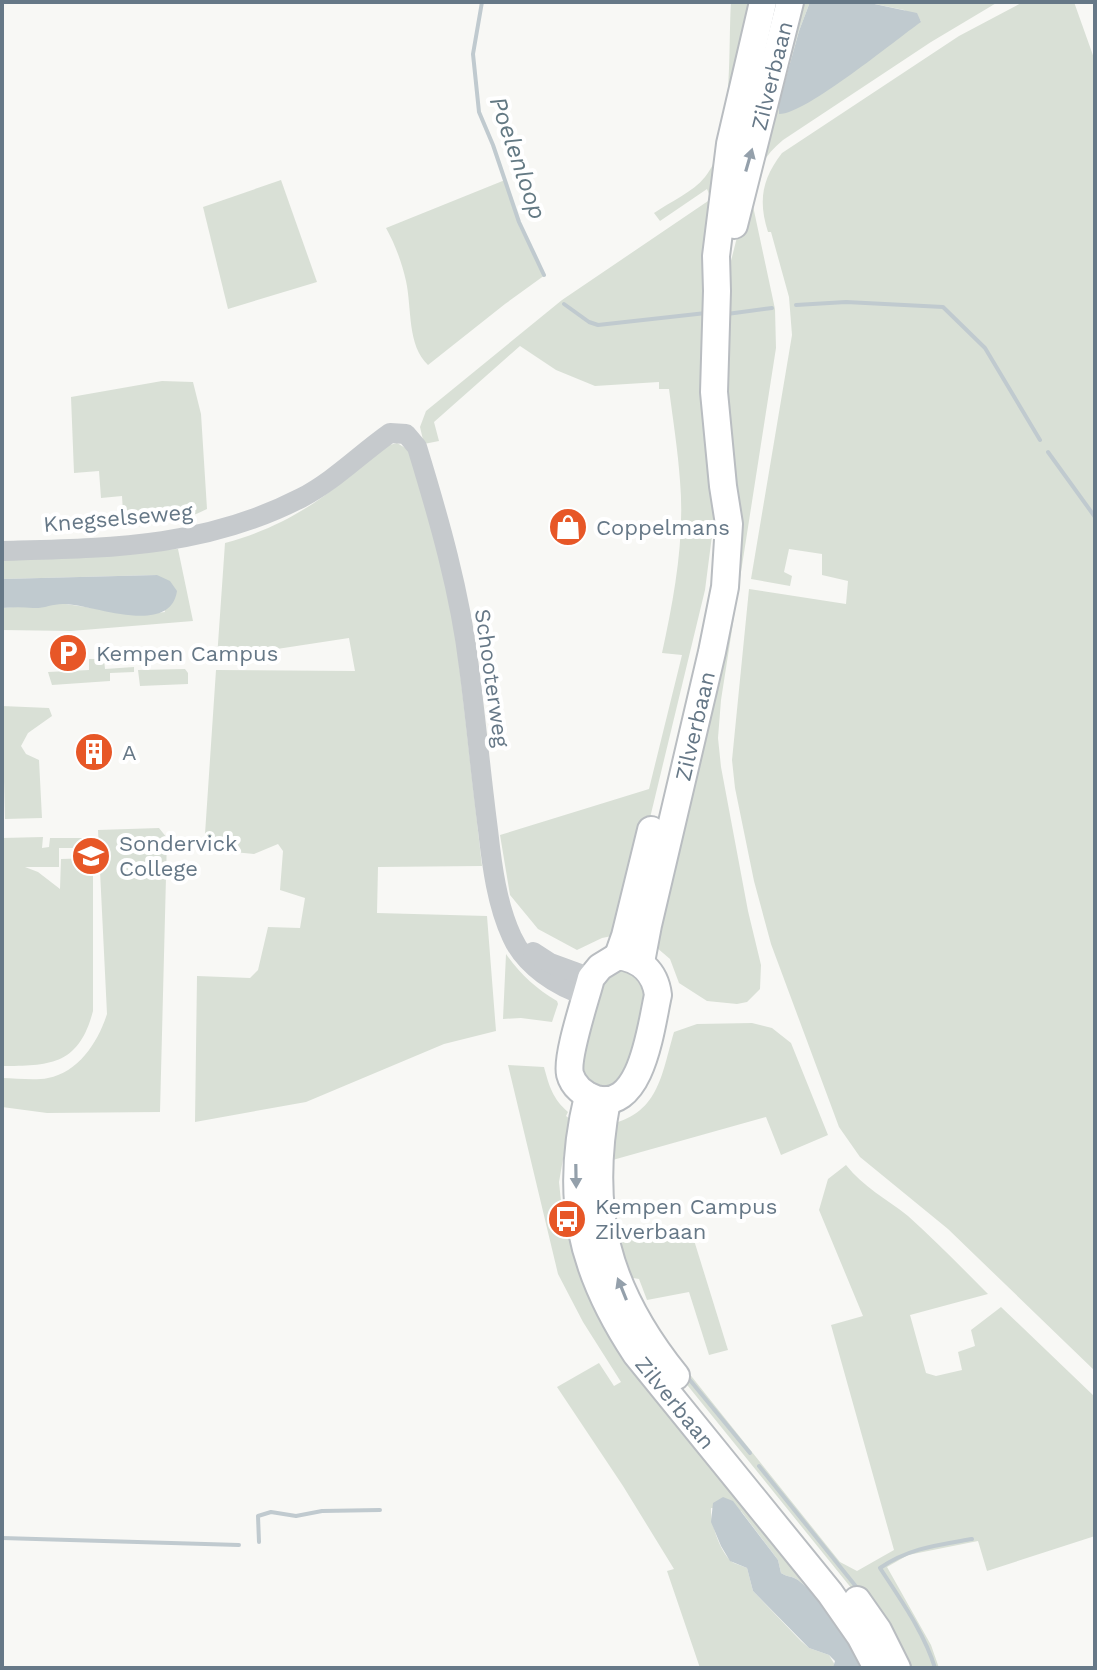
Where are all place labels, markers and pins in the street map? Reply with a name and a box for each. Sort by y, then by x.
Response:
shop icon: Coppelmans [547,506,589,548]
place label: Coppelmans [596,515,730,540]
parking icon: Kempen Campus [47,632,89,674]
place label: Kempen Campus [96,641,278,666]
building icon: A [73,731,115,773]
place label: A [122,740,137,765]
place label: Sondervick College [119,831,237,881]
school or university icon: Sondervick College [70,835,112,877]
place label: Kempen Campus Zilverbaan [595,1194,777,1244]
bus stop icon: Kempen Campus Zilverbaan [546,1198,588,1240]

